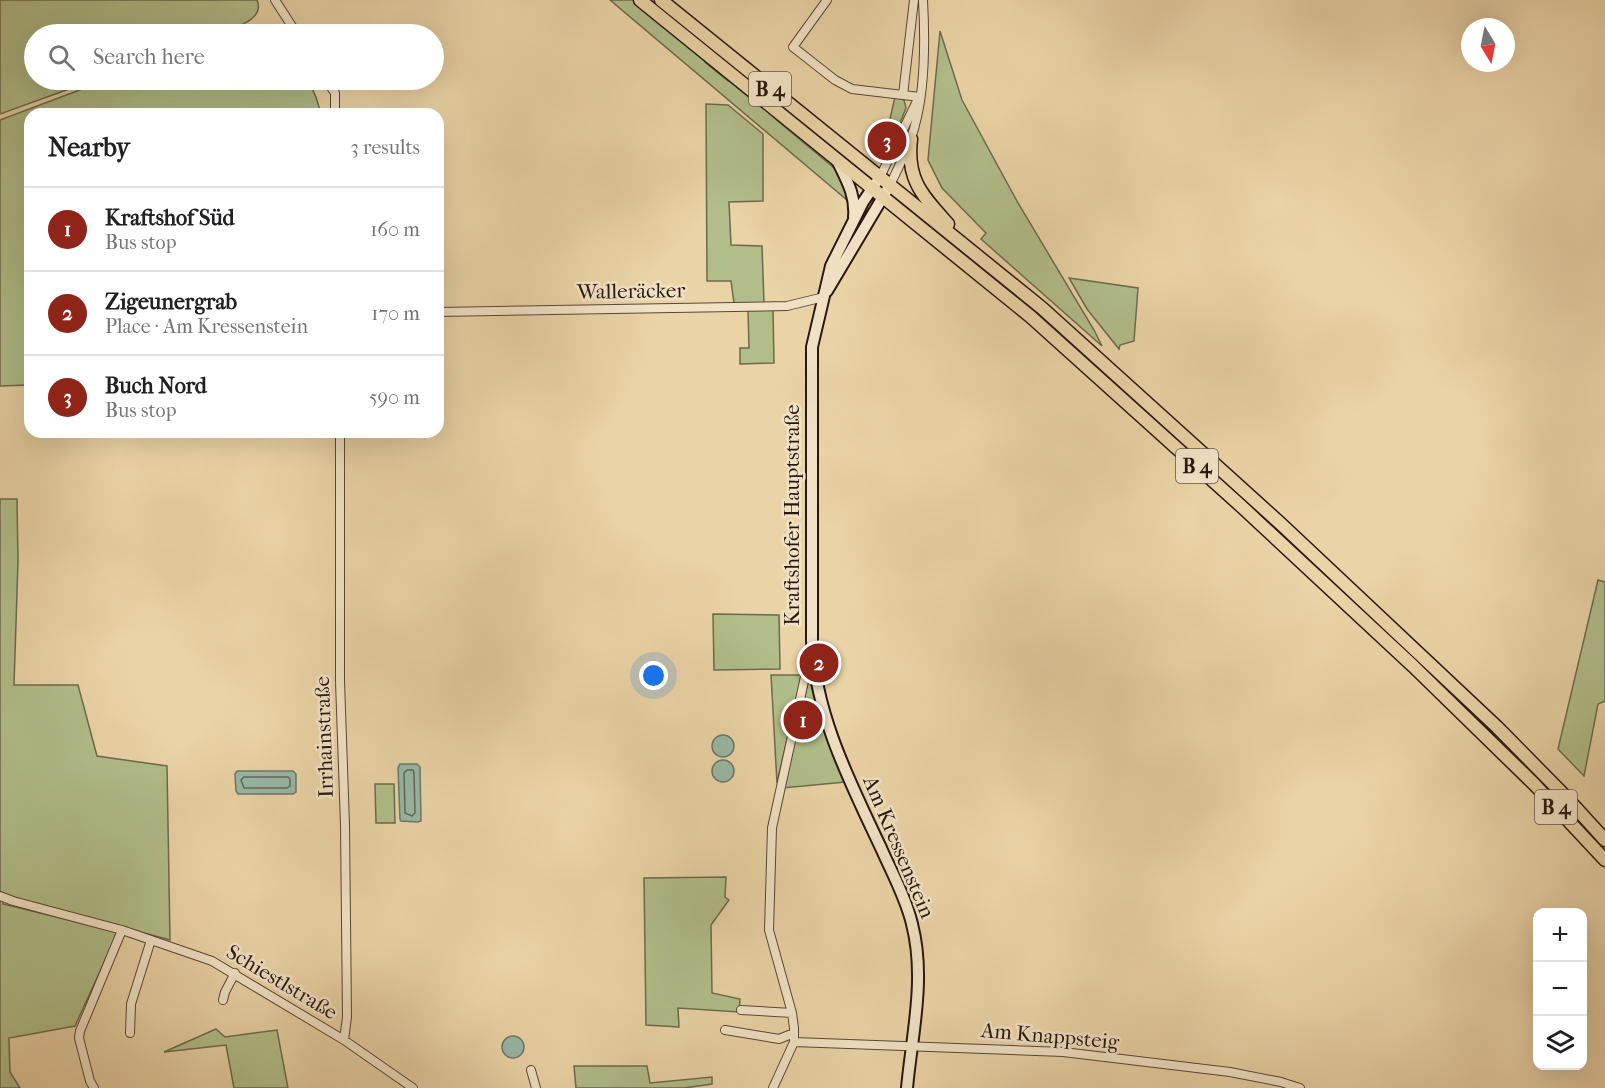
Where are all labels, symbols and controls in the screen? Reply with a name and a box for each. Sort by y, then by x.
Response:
north arrow [1461,18,1515,72]
search box [24,24,444,90]
icon: search [45,41,78,74]
text: Search here [93,44,205,70]
road number: B 4 [749,72,791,106]
pin: 3 [868,118,906,164]
text: Nearby [48,132,130,163]
text: 3 results [351,136,420,159]
text: Kraftshof Süd [105,205,235,231]
text: 1 [64,218,71,241]
text: 160 m [370,218,420,241]
text: Bus stop [105,231,177,254]
street label: Walleräcker [576,278,685,304]
text: Zigeunergrab [105,289,237,315]
text: 2 [62,302,73,325]
text: 170 m [371,302,420,325]
text: Place · Am Kressenstein [105,315,308,338]
text: Buch Nord [105,373,207,399]
text: 3 [63,386,72,409]
text: 590 m [369,386,420,409]
text: Bus stop [105,399,177,422]
street label: Kraftshofer Hauptstraße [780,404,804,626]
road number: B 4 [1176,449,1218,483]
pin: 2 [800,640,838,686]
your location [639,661,668,690]
street label: Irrhainstraße [310,676,338,798]
pin: 1 [784,698,822,742]
street label: Am Kressenstein [858,771,940,922]
road number: B 4 [1535,790,1577,824]
map controls [1533,908,1587,1070]
button: + [1533,908,1587,962]
street label: Schiestlstraße [222,939,342,1025]
button: − [1533,962,1587,1016]
button: layers [1533,1016,1587,1070]
street label: Am Knappsteig [979,1018,1121,1054]

